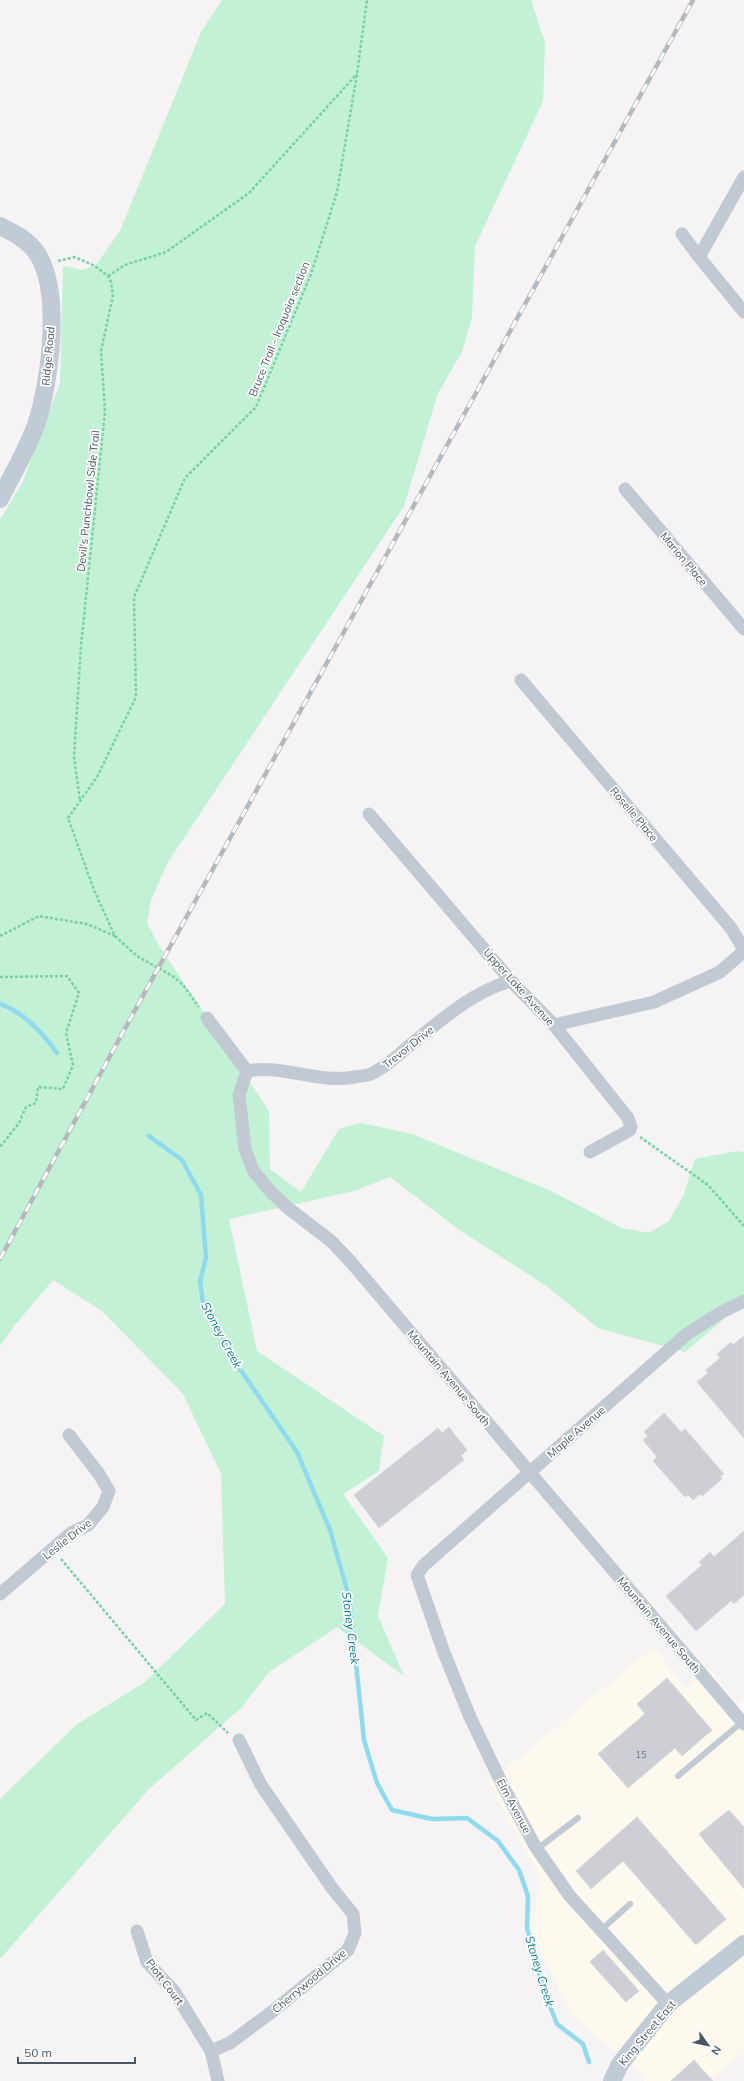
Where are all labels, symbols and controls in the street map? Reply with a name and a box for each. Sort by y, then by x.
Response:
street label: Bruce Trail - Iroquoia section [245,259,313,399]
street label: Ridge Road [38,326,58,386]
street label: Devil's Punchbowl Side Trail [74,430,102,572]
street label: Marion Place [657,529,711,589]
street label: Roselle Place [607,784,661,844]
street label: Upper Lake Avenue [481,945,557,1029]
street label: Trevor Drive [380,1023,436,1071]
water label: Stoney Creek [198,1299,246,1372]
street label: Mountain Avenue South [404,1327,494,1429]
street label: Maple Avenue [544,1403,608,1461]
street label: Leslie Drive [40,1516,94,1562]
street label: Mountain Avenue South [614,1574,704,1676]
water label: Stoney Creek [339,1591,363,1666]
house number: 15 [636,1749,647,1760]
street label: Elm Avenue [494,1776,534,1836]
water label: Stoney Creek [522,1934,558,2009]
street label: Cherrywood Drive [269,1946,349,2016]
street label: Piott Court [143,1956,187,2008]
street label: King Street East [616,1997,679,2069]
north arrow [688,2025,728,2065]
scale bar [18,2039,135,2065]
text: N [708,2043,725,2058]
text: 50 m [24,2045,52,2060]

